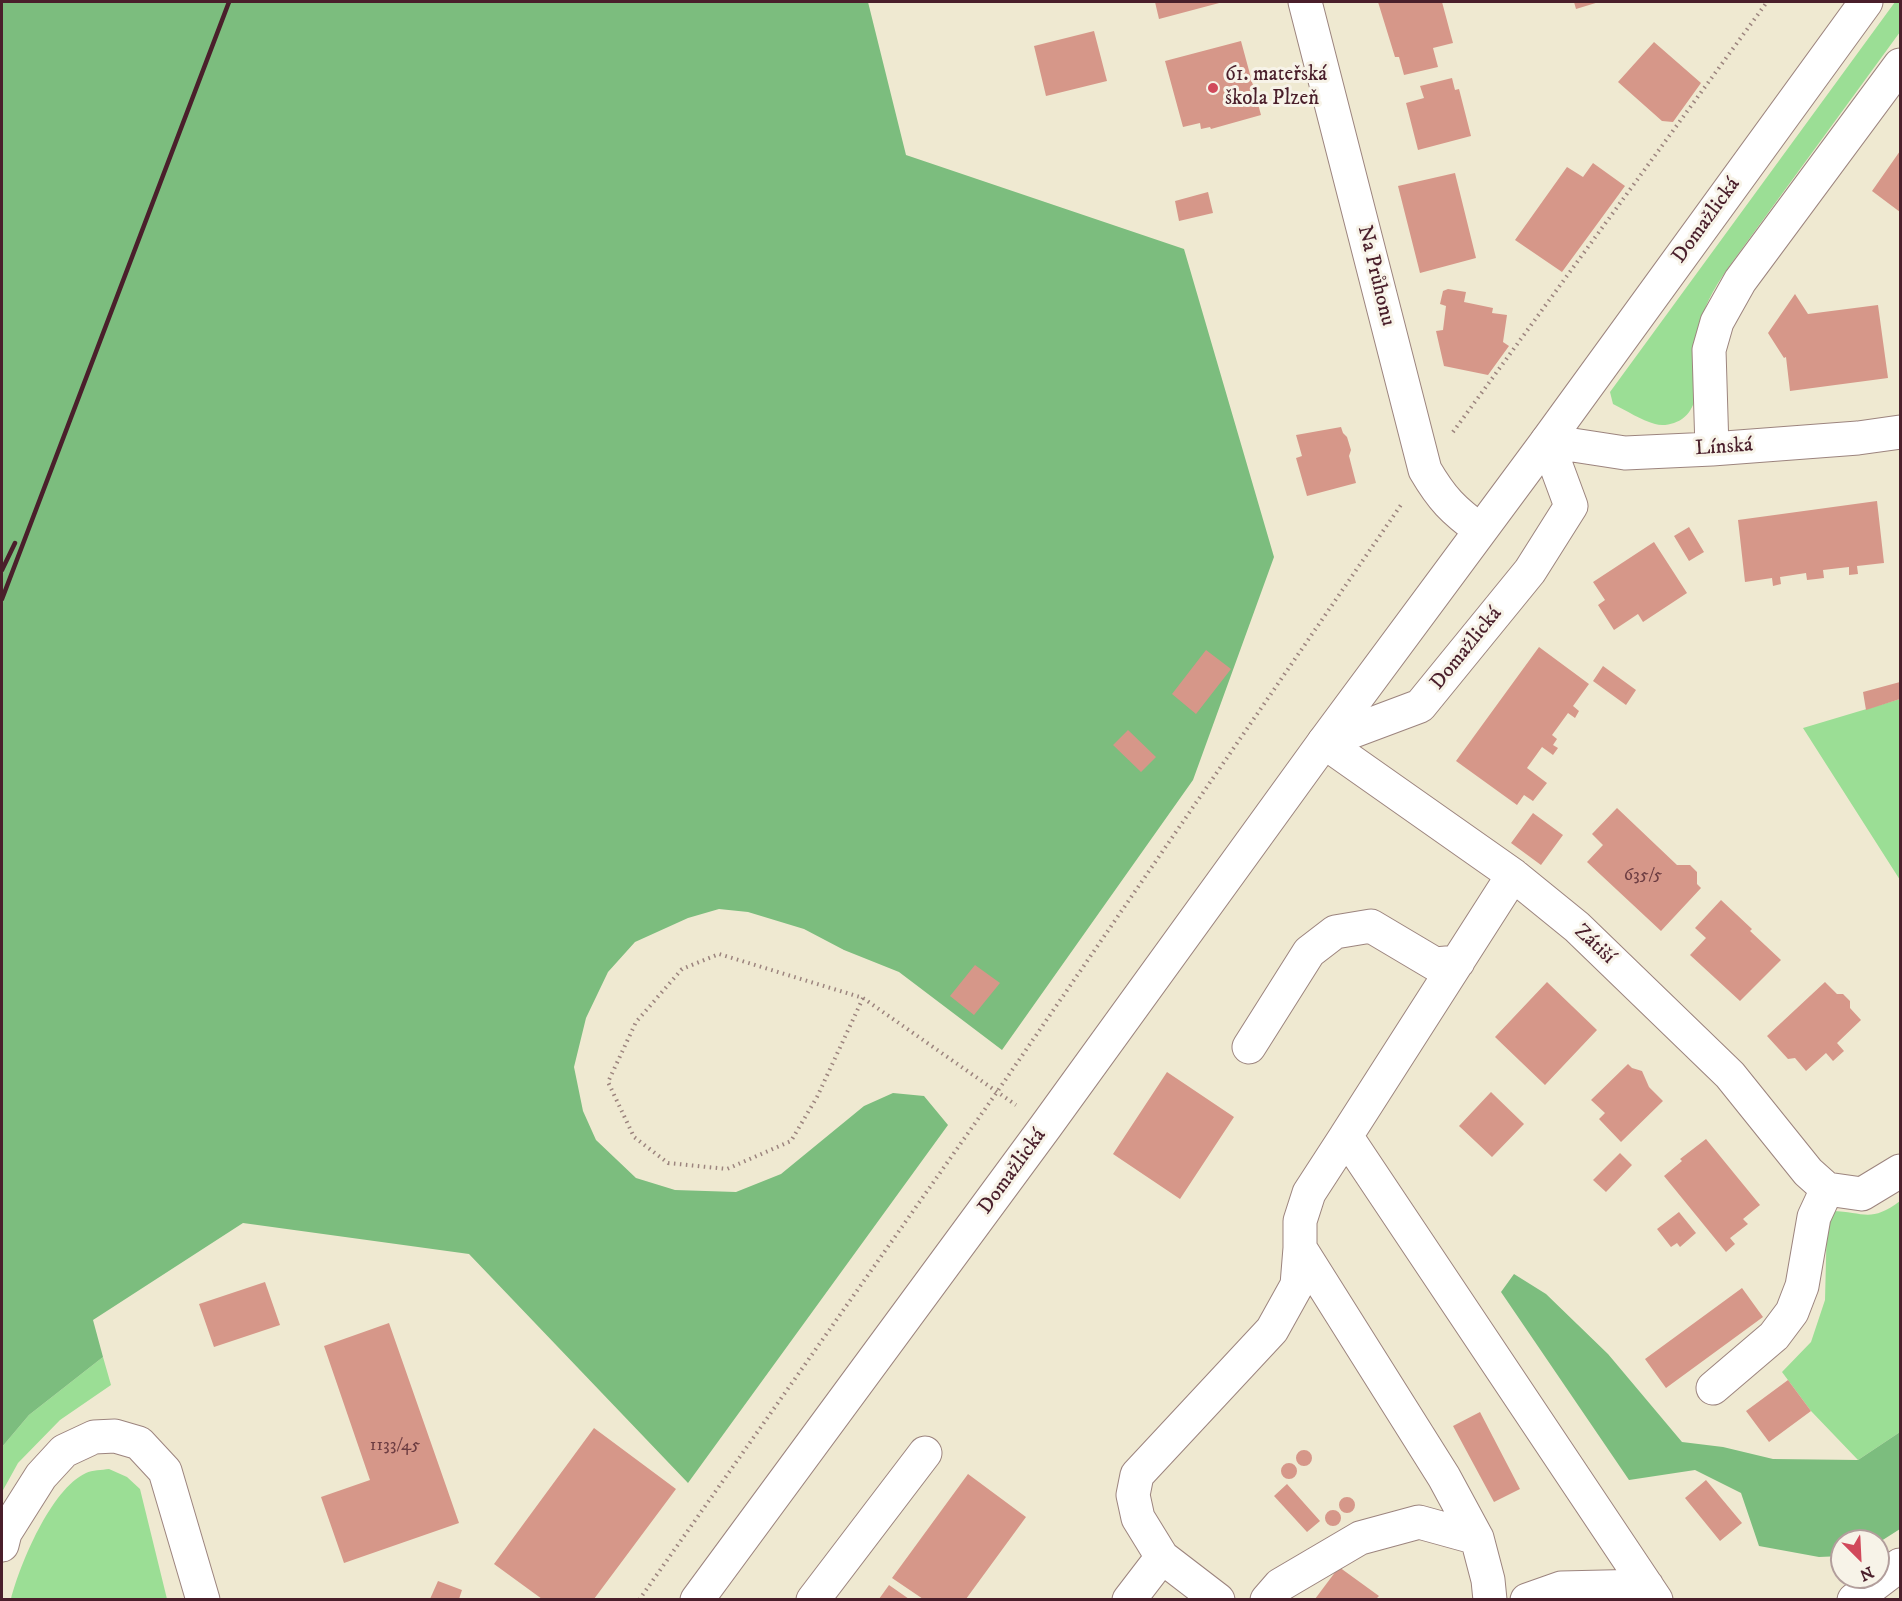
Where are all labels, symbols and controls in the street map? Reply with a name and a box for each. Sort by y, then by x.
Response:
place label: 61. mateřská škola Plzeň [1225,63,1327,113]
marker: 61. mateřská škola Plzeň [1206,81,1220,95]
street label: Domažlická [1667,173,1747,269]
street label: Na Průhonu [1350,223,1400,329]
street label: Línská [1694,433,1754,463]
street label: Domažlická [1426,602,1508,696]
house number: 635/5 [1624,865,1662,887]
street label: Zátiší [1568,920,1620,970]
street label: Domažlická [973,1124,1053,1220]
house number: 1133/45 [370,1435,420,1457]
north arrow [1830,1529,1890,1589]
text: N [1856,1562,1877,1585]

